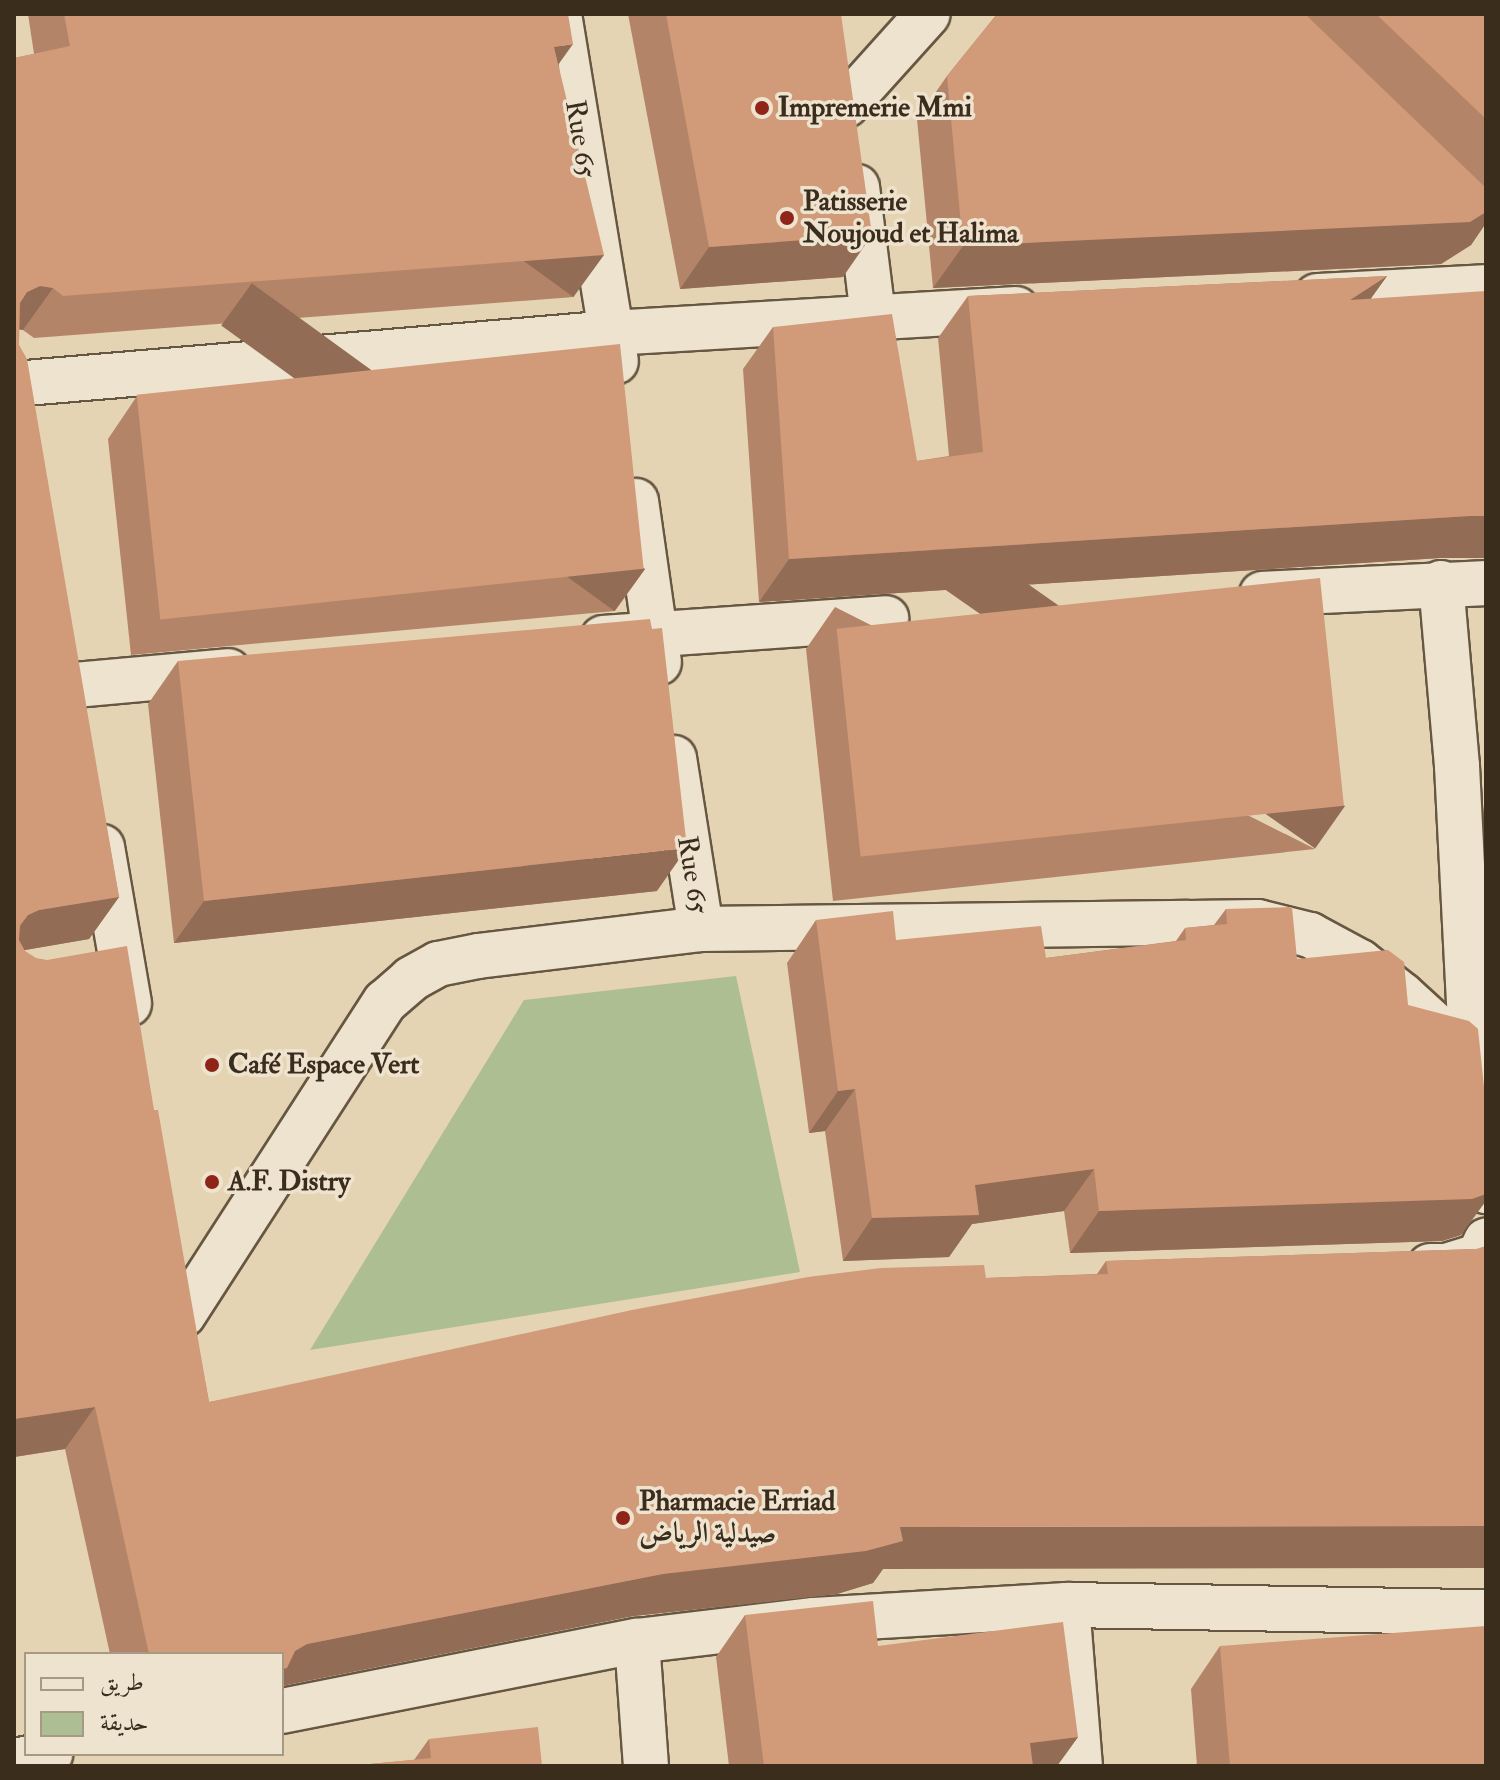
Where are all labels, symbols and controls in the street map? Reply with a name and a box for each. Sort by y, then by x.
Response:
place label: Impremerie Mmi [778,91,972,125]
street label: Rue 65 [557,98,603,180]
marker: Impremerie Mmi [753,99,771,117]
place label: Patisserie Noujoud et Halima [803,185,1019,251]
marker: Patisserie Noujoud et Halima [778,209,796,227]
street label: Rue 65 [669,834,715,916]
place label: Café Espace Vert [228,1048,419,1082]
marker: Café Espace Vert [203,1056,221,1074]
place label: A.F. Distry [228,1165,350,1199]
marker: A.F. Distry [203,1173,221,1191]
place label: Pharmacie Erriad صيدلية الرياض [639,1485,835,1551]
marker: Pharmacie Erriad صيدلية الرياض [614,1509,632,1527]
legend [24,1652,284,1756]
text: طريق [100,1667,144,1698]
text: حديقة [100,1707,149,1738]

